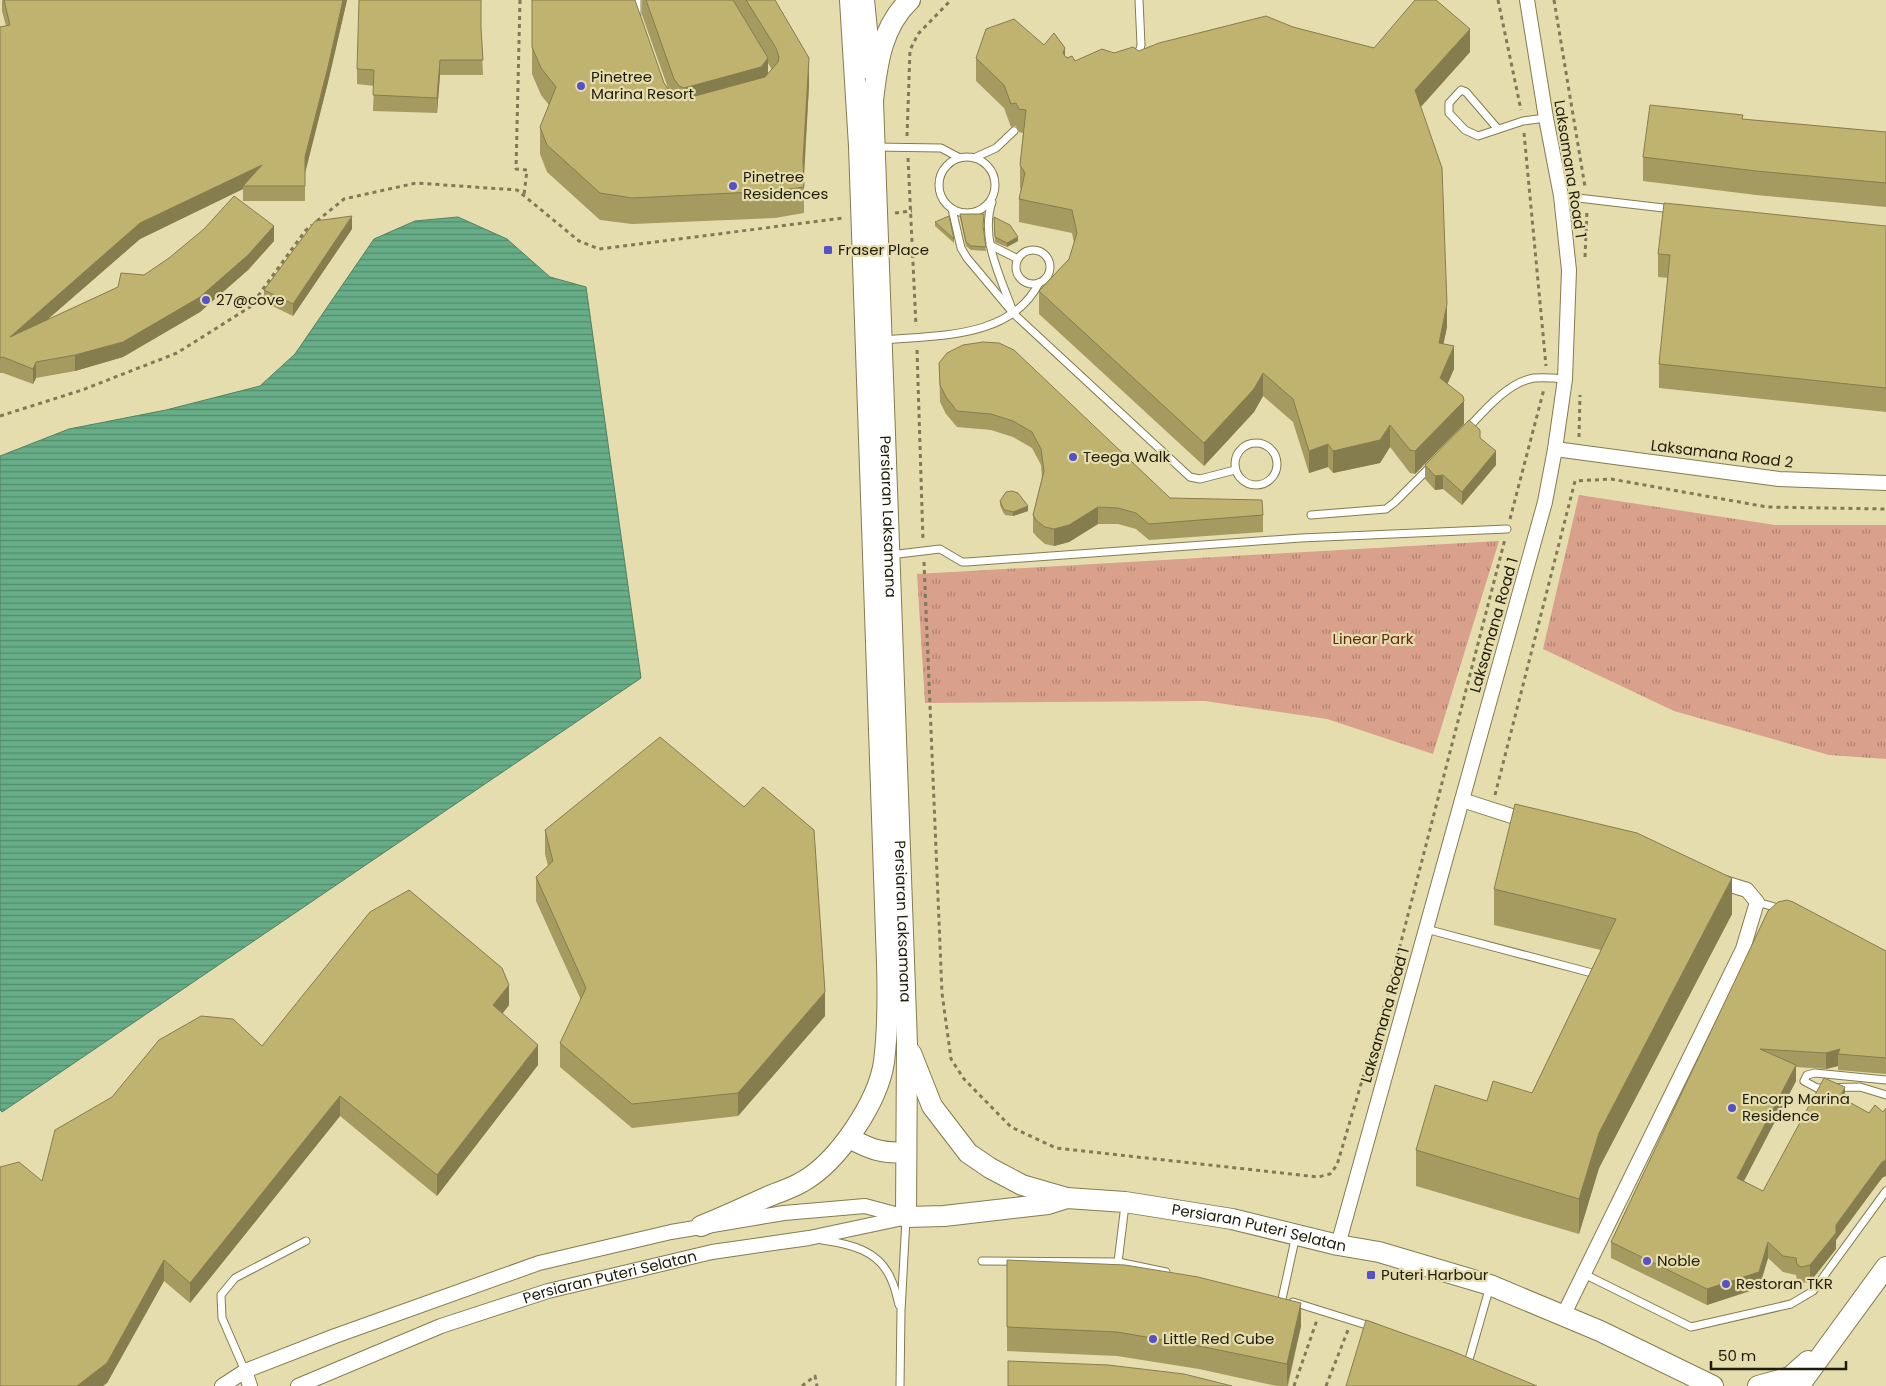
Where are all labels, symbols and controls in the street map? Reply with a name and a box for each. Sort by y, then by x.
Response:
place label: Pinetree Marina Resort [591,66,694,104]
marker: Pinetree Marina Resort [575,80,587,92]
street label: Laksamana Road 1 [1549,98,1592,239]
place label: Pinetree Residences [743,166,828,204]
marker: Pinetree Residences [727,180,739,192]
place label: Fraser Place [838,239,929,260]
marker: Fraser Place [822,244,834,256]
place label: 27@cove [216,289,284,310]
marker: 27@cove [200,294,212,306]
street label: Laksamana Road 2 [1650,434,1794,473]
street label: Persiaran Laksamana [875,435,902,598]
place label: Teega Walk [1083,446,1170,467]
marker: Teega Walk [1067,451,1079,463]
street label: Laksamana Road 1 [1464,555,1523,695]
park label: Linear Park [1333,628,1414,649]
street label: Persiaran Laksamana [890,840,916,1003]
street label: Laksamana Road 1 [1355,945,1414,1085]
place label: Encorp Marina Residence [1742,1088,1850,1126]
marker: Encorp Marina Residence [1726,1102,1738,1114]
street label: Persiaran Puteri Selatan [1170,1199,1348,1256]
street label: Persiaran Puteri Selatan [520,1245,699,1309]
place label: Noble [1657,1250,1700,1271]
marker: Noble [1641,1255,1653,1267]
place label: Puteri Harbour [1381,1264,1489,1285]
marker: Puteri Harbour [1365,1269,1377,1281]
place label: Restoran TKR [1736,1273,1833,1294]
marker: Restoran TKR [1720,1278,1732,1290]
place label: Little Red Cube [1163,1328,1274,1349]
marker: Little Red Cube [1147,1333,1159,1345]
scale bar [1711,1338,1846,1370]
text: 50 m [1718,1345,1756,1366]

